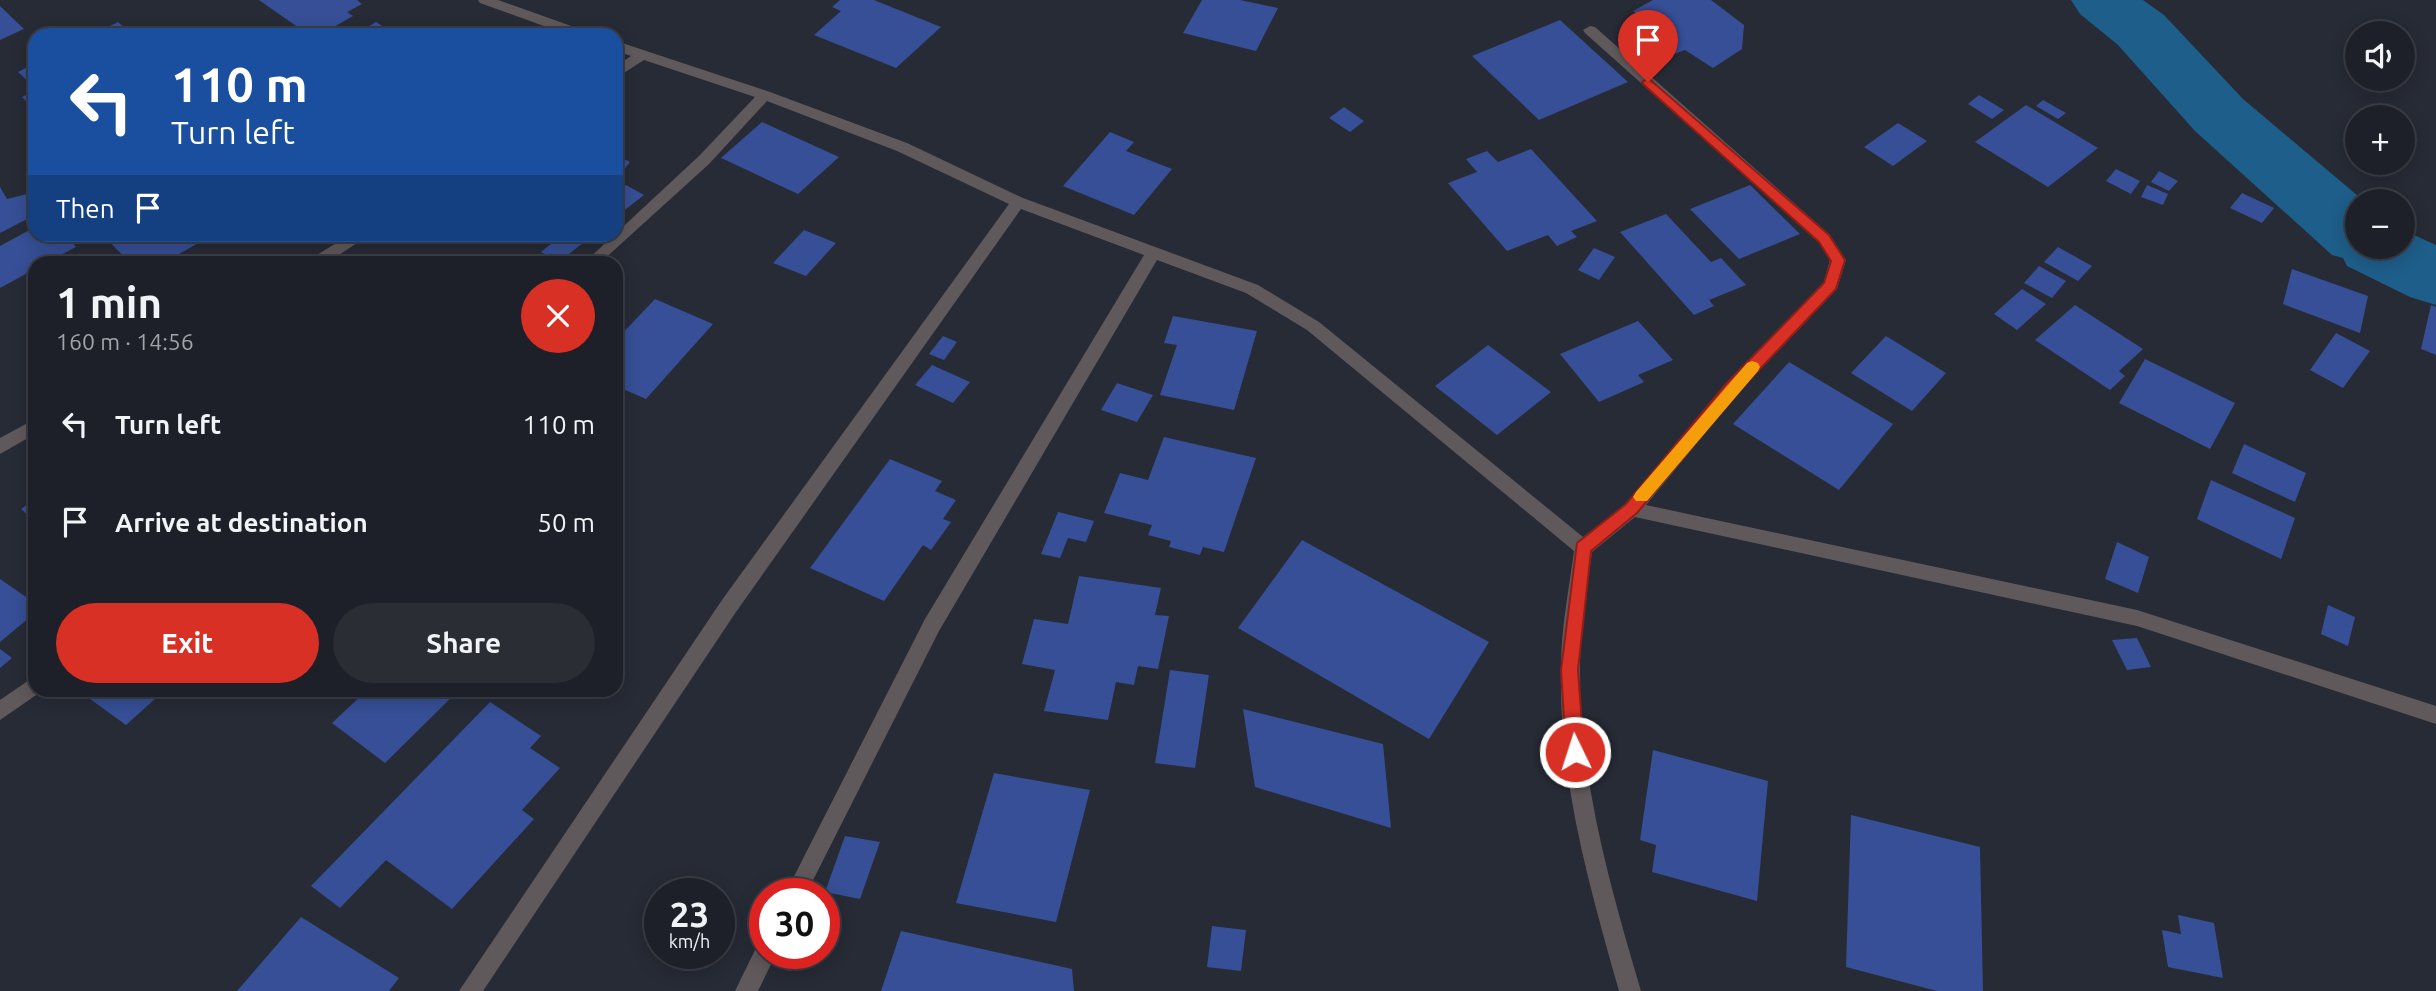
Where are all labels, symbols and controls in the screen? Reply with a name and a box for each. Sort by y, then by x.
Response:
pin [1618,10,1678,82]
icon: arrive [1629,21,1667,59]
map controls [2345,21,2415,259]
button: sound [2345,21,2415,91]
icon: left [56,56,147,147]
text: 110 m [171,56,308,111]
button: + [2345,105,2415,175]
text: Turn left [171,114,295,150]
icon: arrive [129,189,167,227]
button: − [2345,189,2415,259]
text: Then [56,194,115,223]
text: 1 min [56,279,162,326]
button: close [521,279,595,353]
text: 160 m · 14:56 [56,329,194,354]
icon: left [56,405,94,443]
text: Turn left [115,410,221,439]
text: 110 m [523,410,595,439]
icon: arrive [56,503,94,541]
text: Arrive at destination [115,508,368,537]
text: 50 m [537,508,595,537]
button: Exit [56,603,319,683]
button: Share [333,603,595,683]
position arrow [1538,715,1612,789]
speed limit sign: 30 [749,878,840,969]
text: 23 [670,894,709,934]
text: km/h [669,931,710,951]

